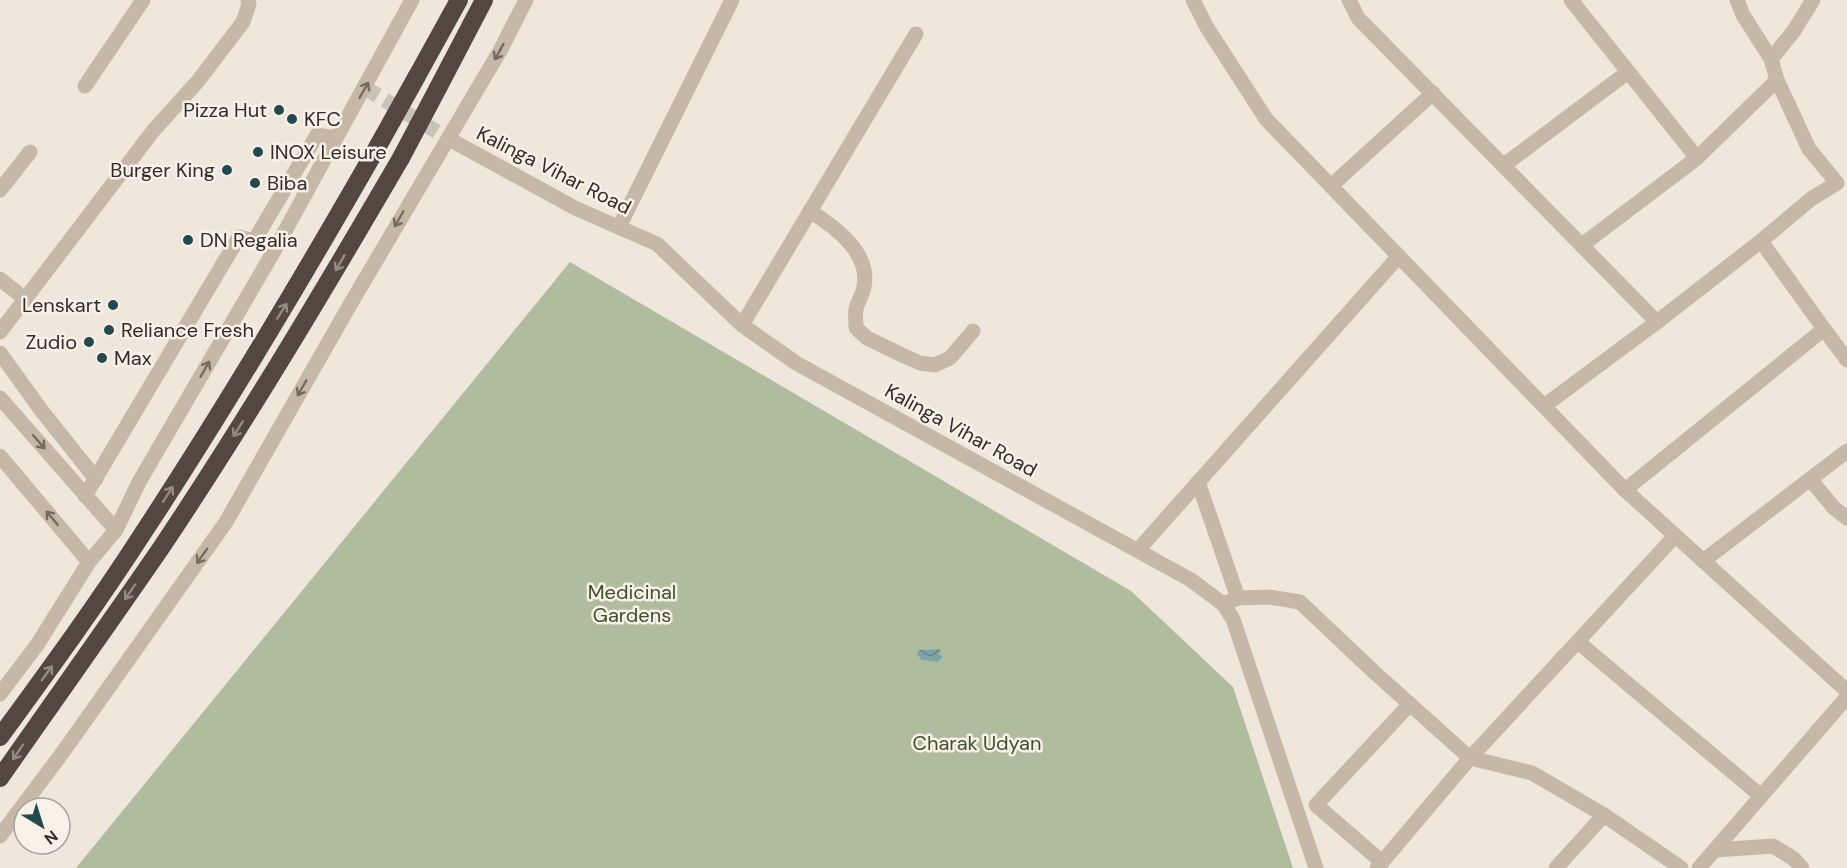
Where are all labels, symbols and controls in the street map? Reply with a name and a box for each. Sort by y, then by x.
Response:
one-way arrow [493,43,505,60]
one-way arrow [358,82,370,99]
place label: Pizza Hut [183,97,267,123]
marker: Pizza Hut [272,103,286,117]
place label: KFC [304,106,341,132]
marker: KFC [285,112,299,126]
street label: Kalinga Vihar Road [472,120,636,220]
place label: INOX Leisure [270,139,387,165]
marker: INOX Leisure [251,145,265,159]
place label: Burger King [110,157,215,183]
marker: Burger King [220,163,234,177]
place label: Biba [267,170,307,196]
marker: Biba [248,176,262,190]
one-way arrow [393,210,405,227]
place label: DN Regalia [200,227,298,253]
marker: DN Regalia [181,233,195,247]
one-way arrow [334,254,346,271]
place label: Lenskart [22,292,101,318]
marker: Lenskart [106,298,120,312]
one-way arrow [277,303,289,320]
place label: Reliance Fresh [121,317,254,343]
marker: Reliance Fresh [102,323,116,337]
place label: Zudio [26,329,77,355]
marker: Zudio [82,335,96,349]
place label: Max [114,345,152,371]
marker: Max [95,351,109,365]
one-way arrow [199,361,211,378]
street label: Kalinga Vihar Road [880,377,1042,483]
one-way arrow [296,379,308,396]
one-way arrow [231,420,243,437]
one-way arrow [32,434,45,450]
one-way arrow [162,486,175,503]
one-way arrow [45,510,58,526]
one-way arrow [196,547,208,563]
park label: Medicinal Gardens [588,579,676,628]
one-way arrow [124,583,136,600]
one-way arrow [41,665,53,681]
park label: Charak Udyan [913,730,1041,756]
one-way arrow [12,743,24,759]
north arrow [12,796,72,856]
text: N [40,826,62,849]

